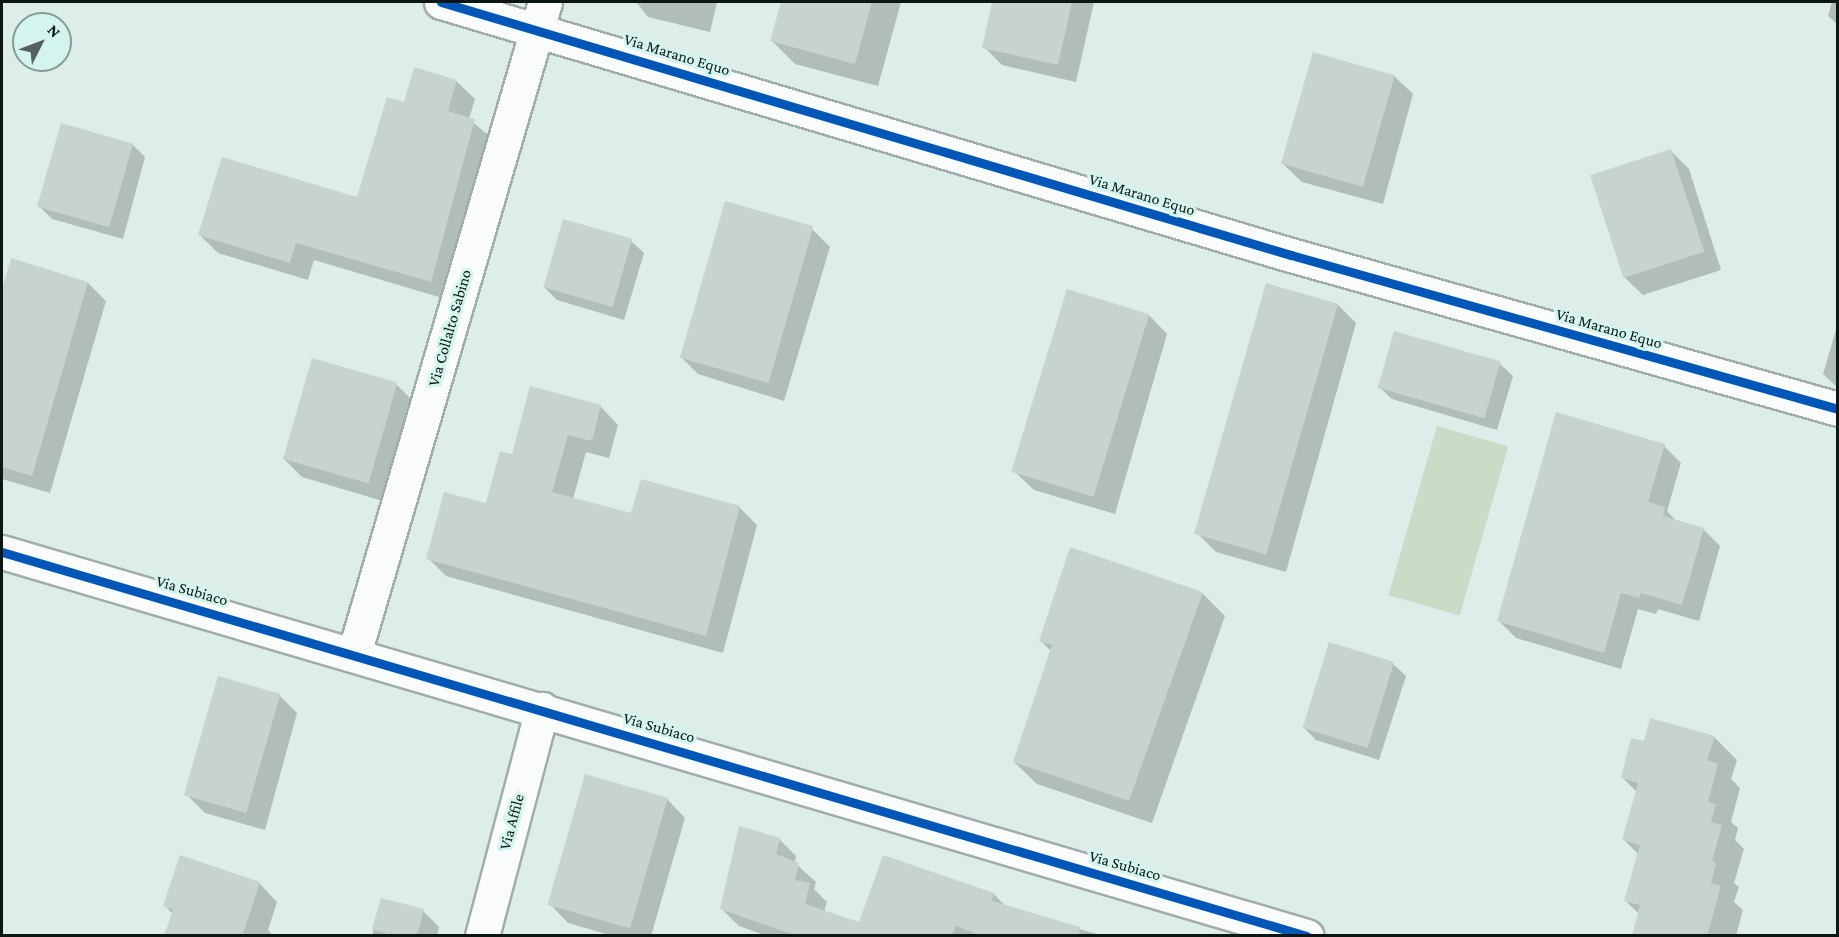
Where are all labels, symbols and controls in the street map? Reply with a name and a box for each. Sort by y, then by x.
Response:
north arrow [12,12,72,72]
text: N [44,21,64,41]
street label: Via Marano Equo [622,30,732,80]
street label: Via Marano Equo [1087,170,1197,220]
street label: Via Collalto Sabino [424,267,476,389]
street label: Via Marano Equo [1554,305,1664,353]
street label: Via Subiaco [154,572,230,610]
street label: Via Subiaco [621,709,697,747]
street label: Via Affile [495,792,529,852]
street label: Via Subiaco [1087,847,1163,885]

